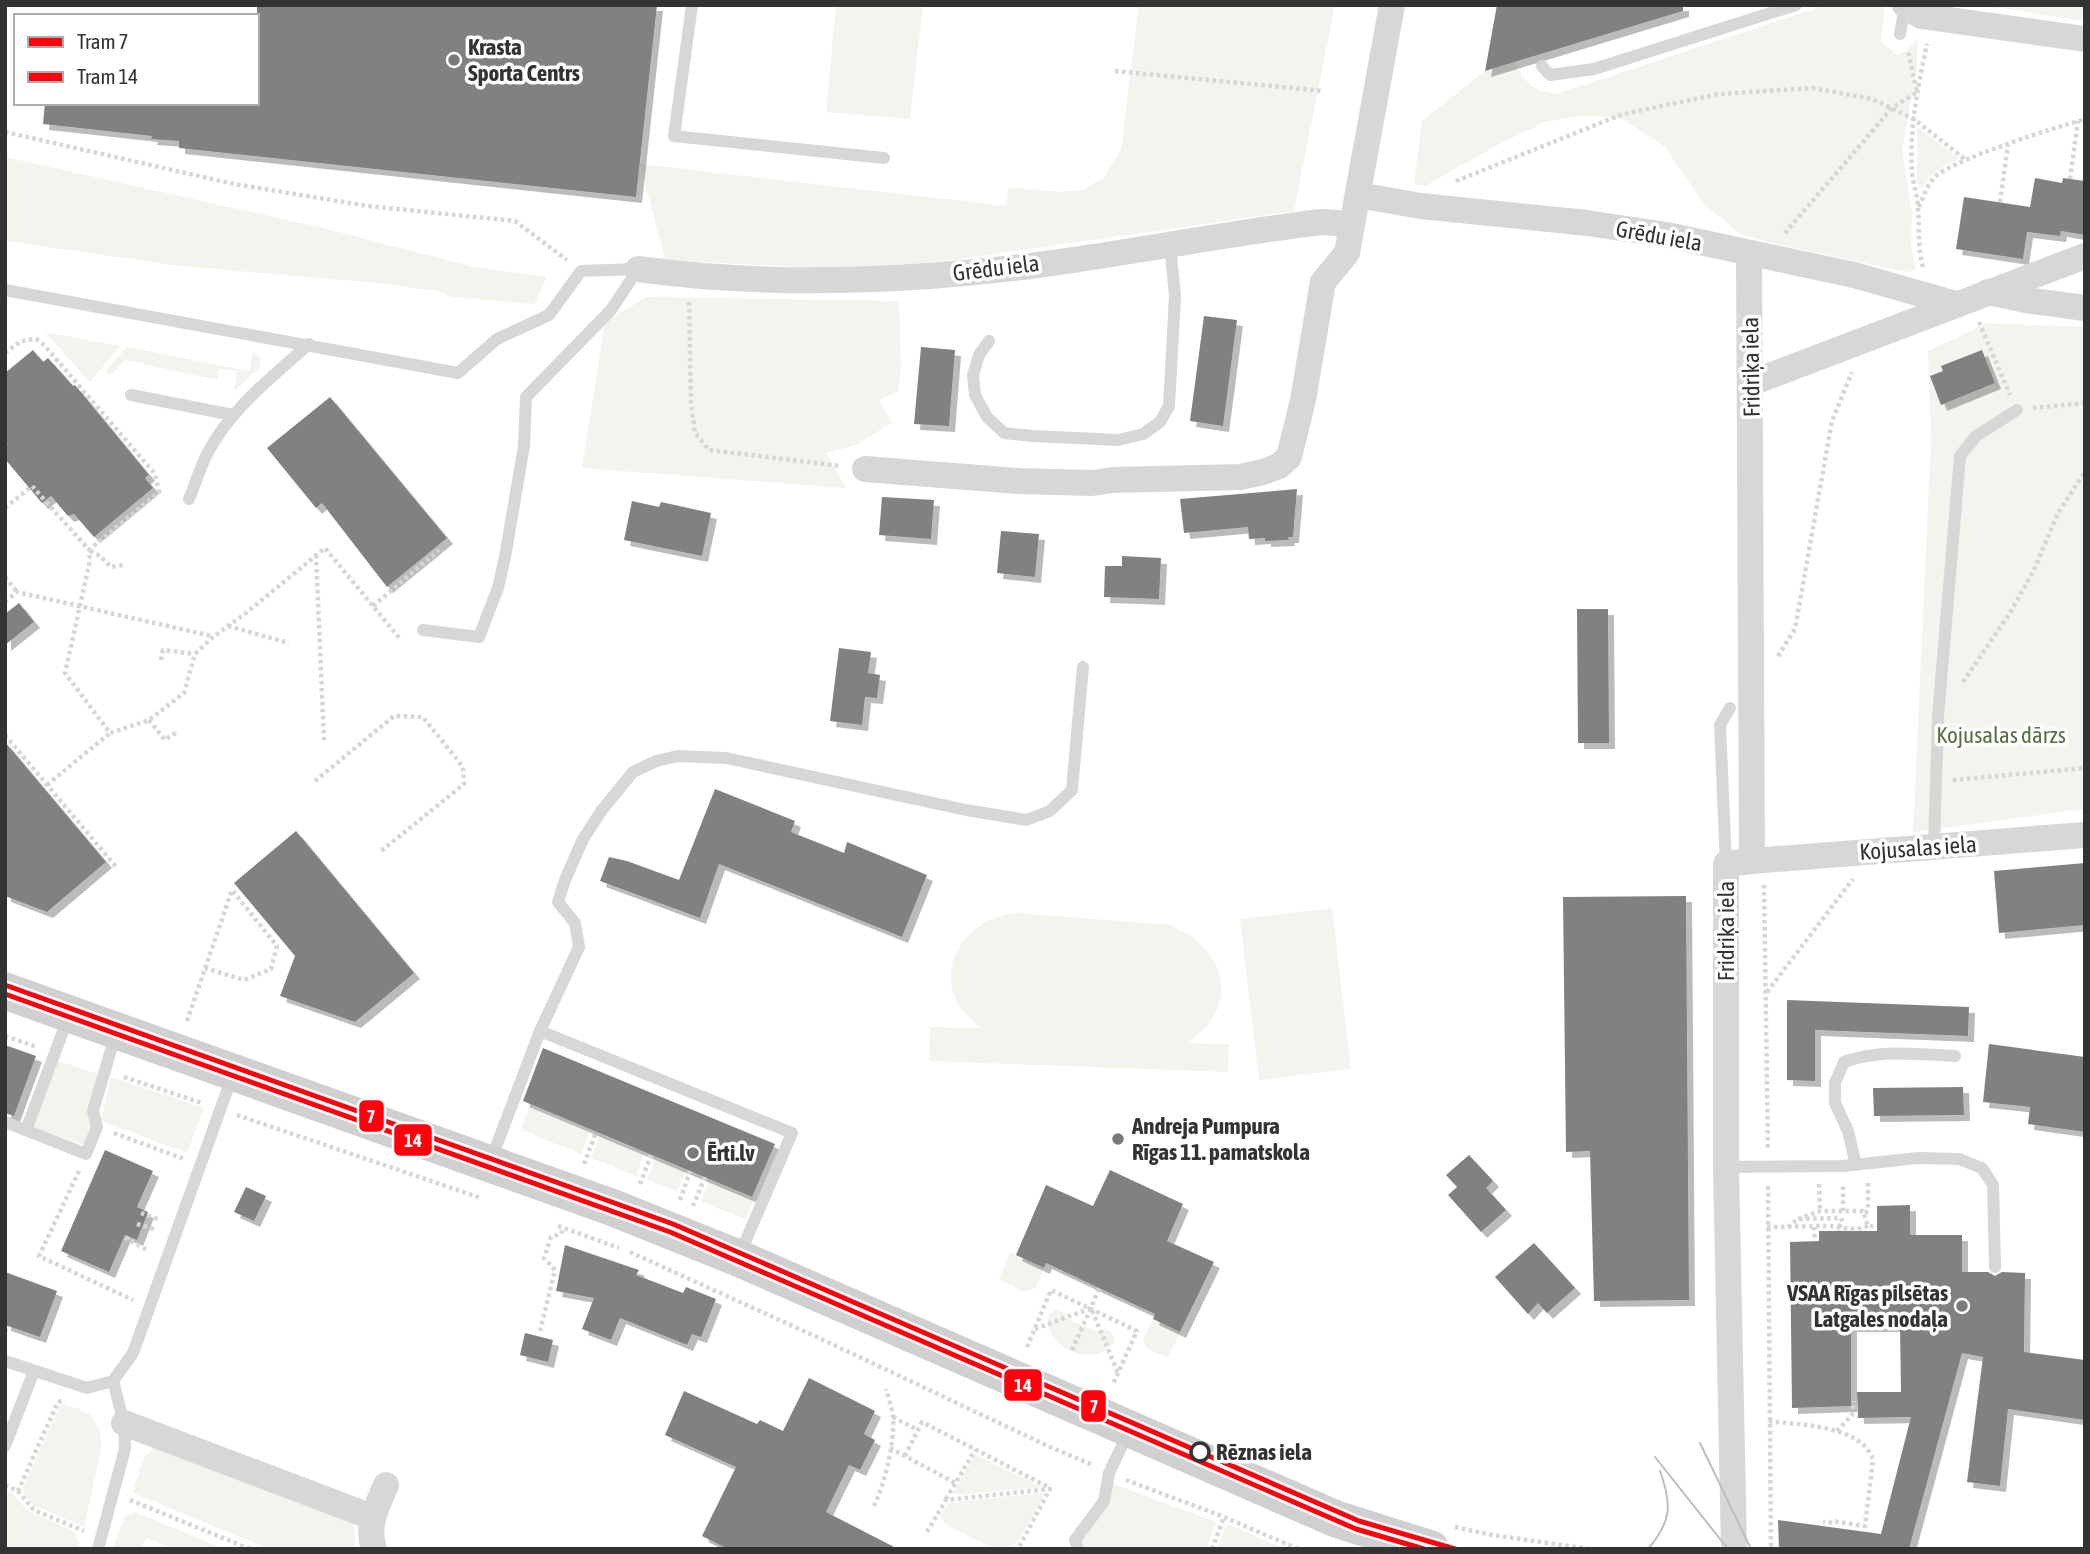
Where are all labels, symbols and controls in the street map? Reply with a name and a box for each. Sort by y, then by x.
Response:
legend [14,14,259,105]
text: Tram 7 [77,29,128,53]
place label: Krasta Sporta Centrs [468,34,580,86]
marker: Krasta Sporta Centrs [446,52,462,68]
text: Tram 14 [77,64,138,88]
street label: Grēdu iela [1614,216,1704,256]
street label: Grēdu iela [951,250,1041,286]
street label: Fridriķa iela [1737,317,1765,417]
park label: Kojusalas dārzs [1936,722,2066,748]
street label: Kojusalas iela [1859,831,1977,865]
street label: Fridriķa iela [1713,881,1739,981]
line badge: 7 [358,1099,385,1133]
text: 7 [367,1105,376,1127]
place label: Andreja Pumpura Rīgas 11. pamatskola [1131,1113,1310,1165]
line badge: 14 [393,1123,433,1157]
text: 14 [404,1129,422,1151]
marker: Andreja Pumpura Rīgas 11. pamatskola [1110,1131,1126,1147]
place label: Ērti.lv [707,1140,755,1166]
marker: Ērti.lv [685,1145,701,1161]
place label: VSAA Rīgas pilsētas Latgales nodaļa [1786,1280,1948,1333]
marker: VSAA Rīgas pilsētas Latgales nodaļa [1954,1298,1970,1314]
line badge: 14 [1003,1368,1043,1402]
text: 14 [1014,1374,1032,1396]
line badge: 7 [1080,1389,1107,1423]
text: 7 [1090,1395,1099,1417]
place label: Rēznas iela [1216,1439,1312,1465]
marker: Rēznas iela [1190,1442,1210,1462]

